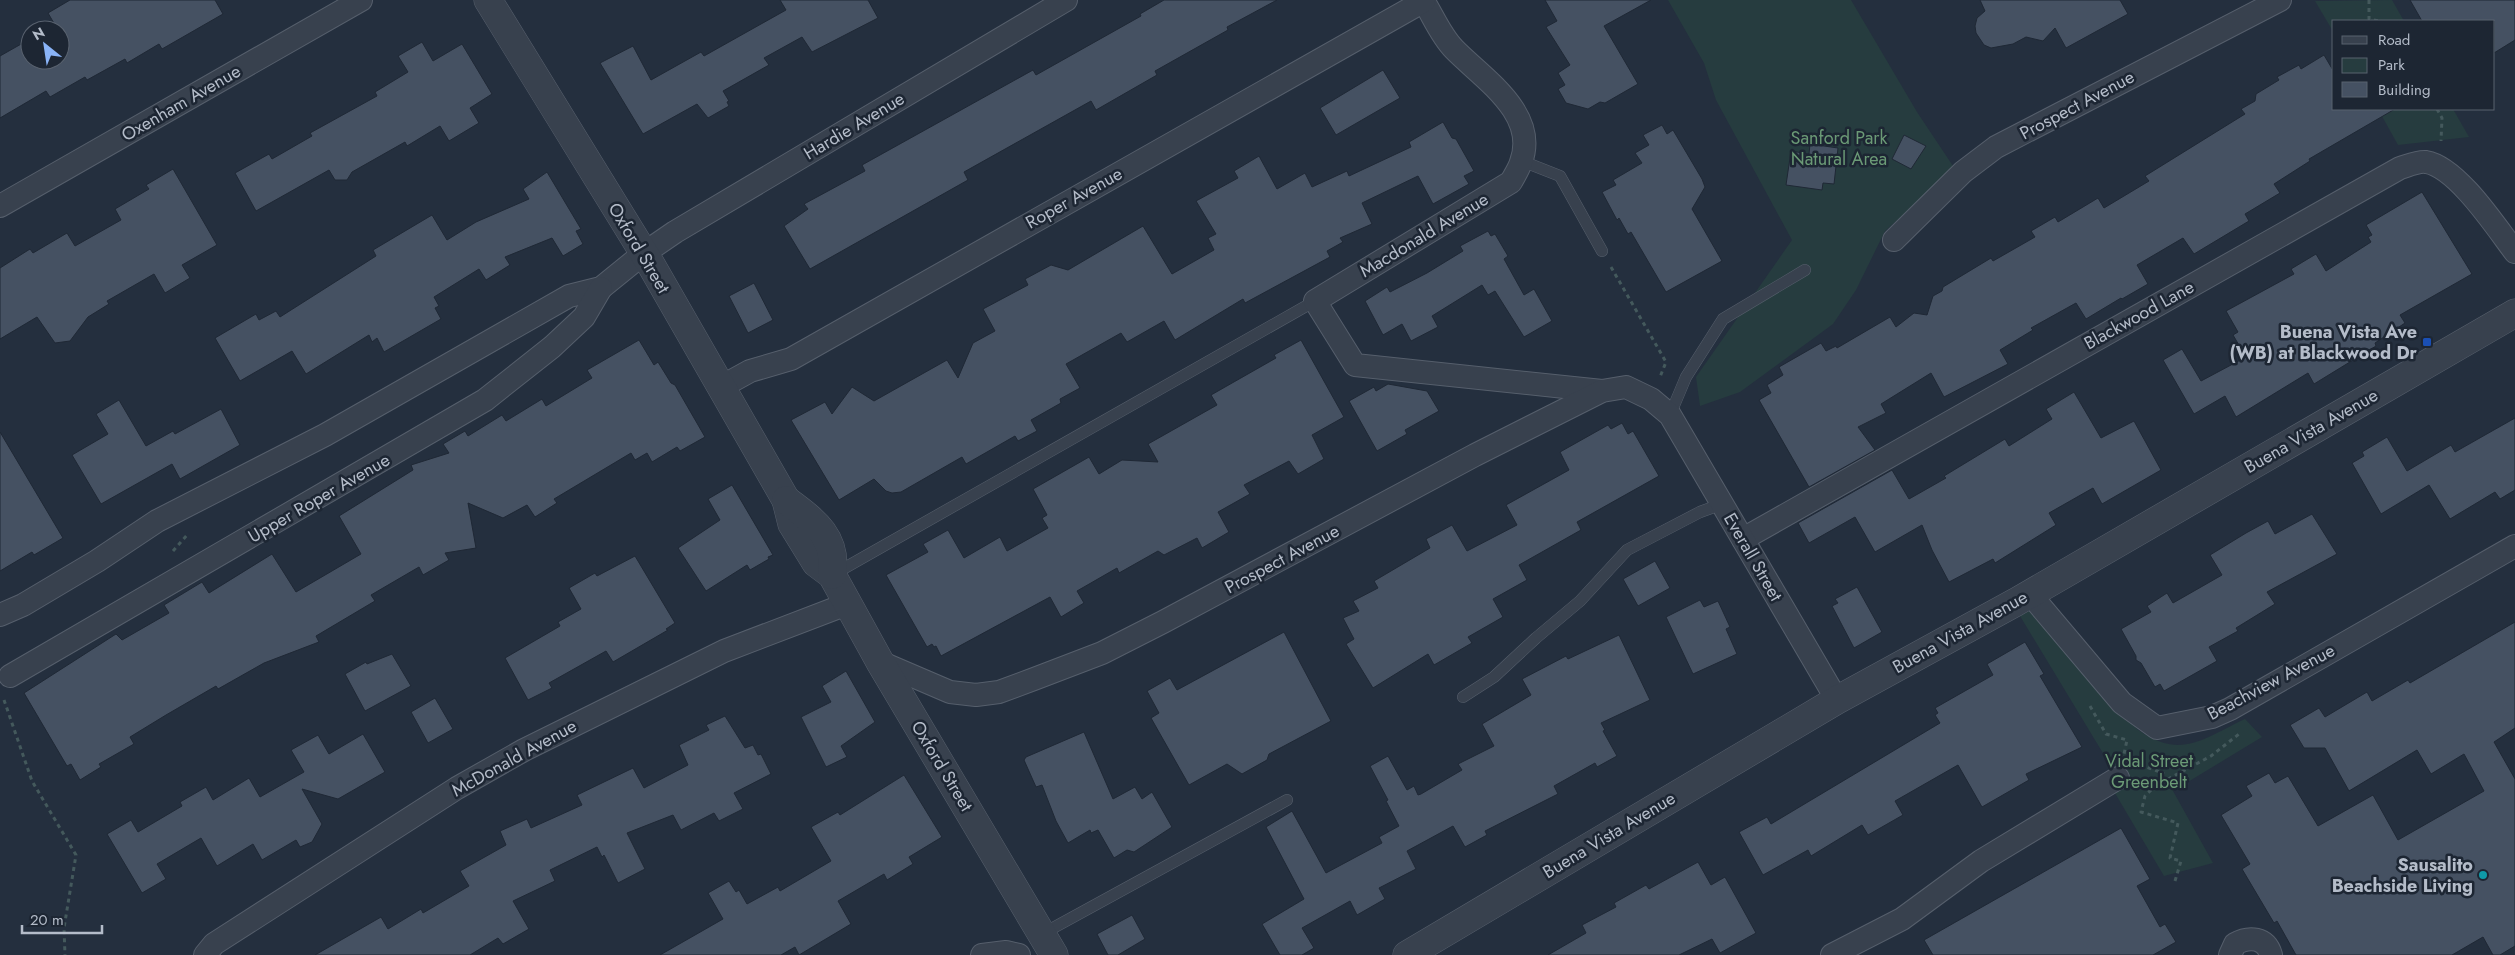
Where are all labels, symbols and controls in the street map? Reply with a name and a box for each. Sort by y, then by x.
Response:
north arrow [20,20,70,70]
legend [2332,20,2495,110]
text: N [29,22,48,45]
text: Road [2378,29,2410,51]
text: Park [2378,54,2405,76]
street label: Oxenham Avenue [117,58,245,148]
street label: Prospect Avenue [2015,64,2139,146]
text: Building [2378,79,2430,101]
street label: Hardie Avenue [799,86,909,166]
park label: Sanford Park Natural Area [1791,125,1888,172]
street label: Roper Avenue [1021,161,1127,235]
street label: Macdonald Avenue [1355,186,1493,284]
street label: Oxford Street [602,198,677,299]
street label: Blackwood Lane [2079,274,2199,356]
place label: Buena Vista Ave (WB) at Blackwood Dr [2230,319,2418,366]
marker: Buena Vista Ave (WB) at Blackwood Dr [2421,336,2433,348]
street label: Buena Vista Avenue [2239,382,2383,480]
street label: Upper Roper Avenue [243,447,395,549]
street label: Everall Street [1717,508,1789,607]
street label: Prospect Avenue [1220,518,1344,600]
street label: Buena Vista Avenue [1888,584,2032,680]
street label: Beachview Avenue [2203,637,2339,727]
street label: McDonald Avenue [447,713,581,803]
street label: Oxford Street [905,716,980,817]
park label: Vidal Street Greenbelt [2105,748,2194,795]
street label: Buena Vista Avenue [1538,785,1680,885]
place label: Sausalito Beachside Living [2332,852,2473,899]
marker: Sausalito Beachside Living [2477,869,2489,881]
scale bar [22,902,102,934]
text: 20 m [30,909,64,931]

